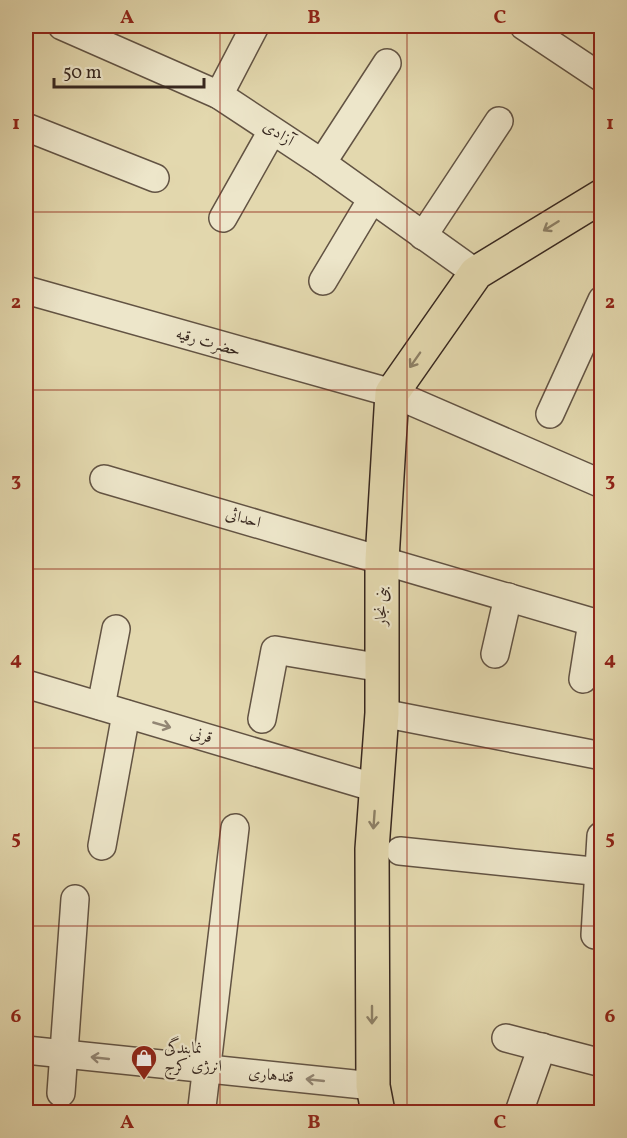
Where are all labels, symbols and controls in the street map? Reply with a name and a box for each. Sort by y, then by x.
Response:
text: A [120,4,134,32]
text: B [307,4,321,32]
text: C [494,4,507,32]
scale bar [54,51,204,89]
text: 50 m [63,61,102,86]
text: 1 [12,110,20,138]
text: 1 [606,110,614,138]
street label: آزادی [258,116,299,153]
one-way arrow [543,219,560,232]
text: 2 [11,289,21,317]
text: 2 [605,289,615,317]
street label: حضرت رقیه [173,323,243,363]
one-way arrow [409,351,421,367]
text: 3 [11,467,21,495]
text: 3 [605,467,615,495]
street label: احداثی [223,503,263,535]
street label: بنی نجار [371,586,393,628]
text: 4 [10,646,22,674]
text: 4 [604,646,616,674]
one-way arrow [152,720,171,731]
street label: قرنی [187,722,215,750]
one-way arrow [368,809,379,829]
text: 5 [11,825,21,853]
text: 5 [605,825,615,853]
text: 6 [11,1003,22,1031]
text: 6 [605,1003,616,1031]
one-way arrow [366,1004,378,1024]
place label: نمایندگی انرژی کرج [164,1035,222,1080]
shop icon: نمایندگی انرژی کرج [129,1043,159,1081]
one-way arrow [90,1052,110,1063]
street label: قندهاری [247,1063,295,1089]
one-way arrow [305,1074,325,1085]
text: A [120,1109,134,1137]
text: B [307,1109,321,1137]
text: C [494,1109,507,1137]

